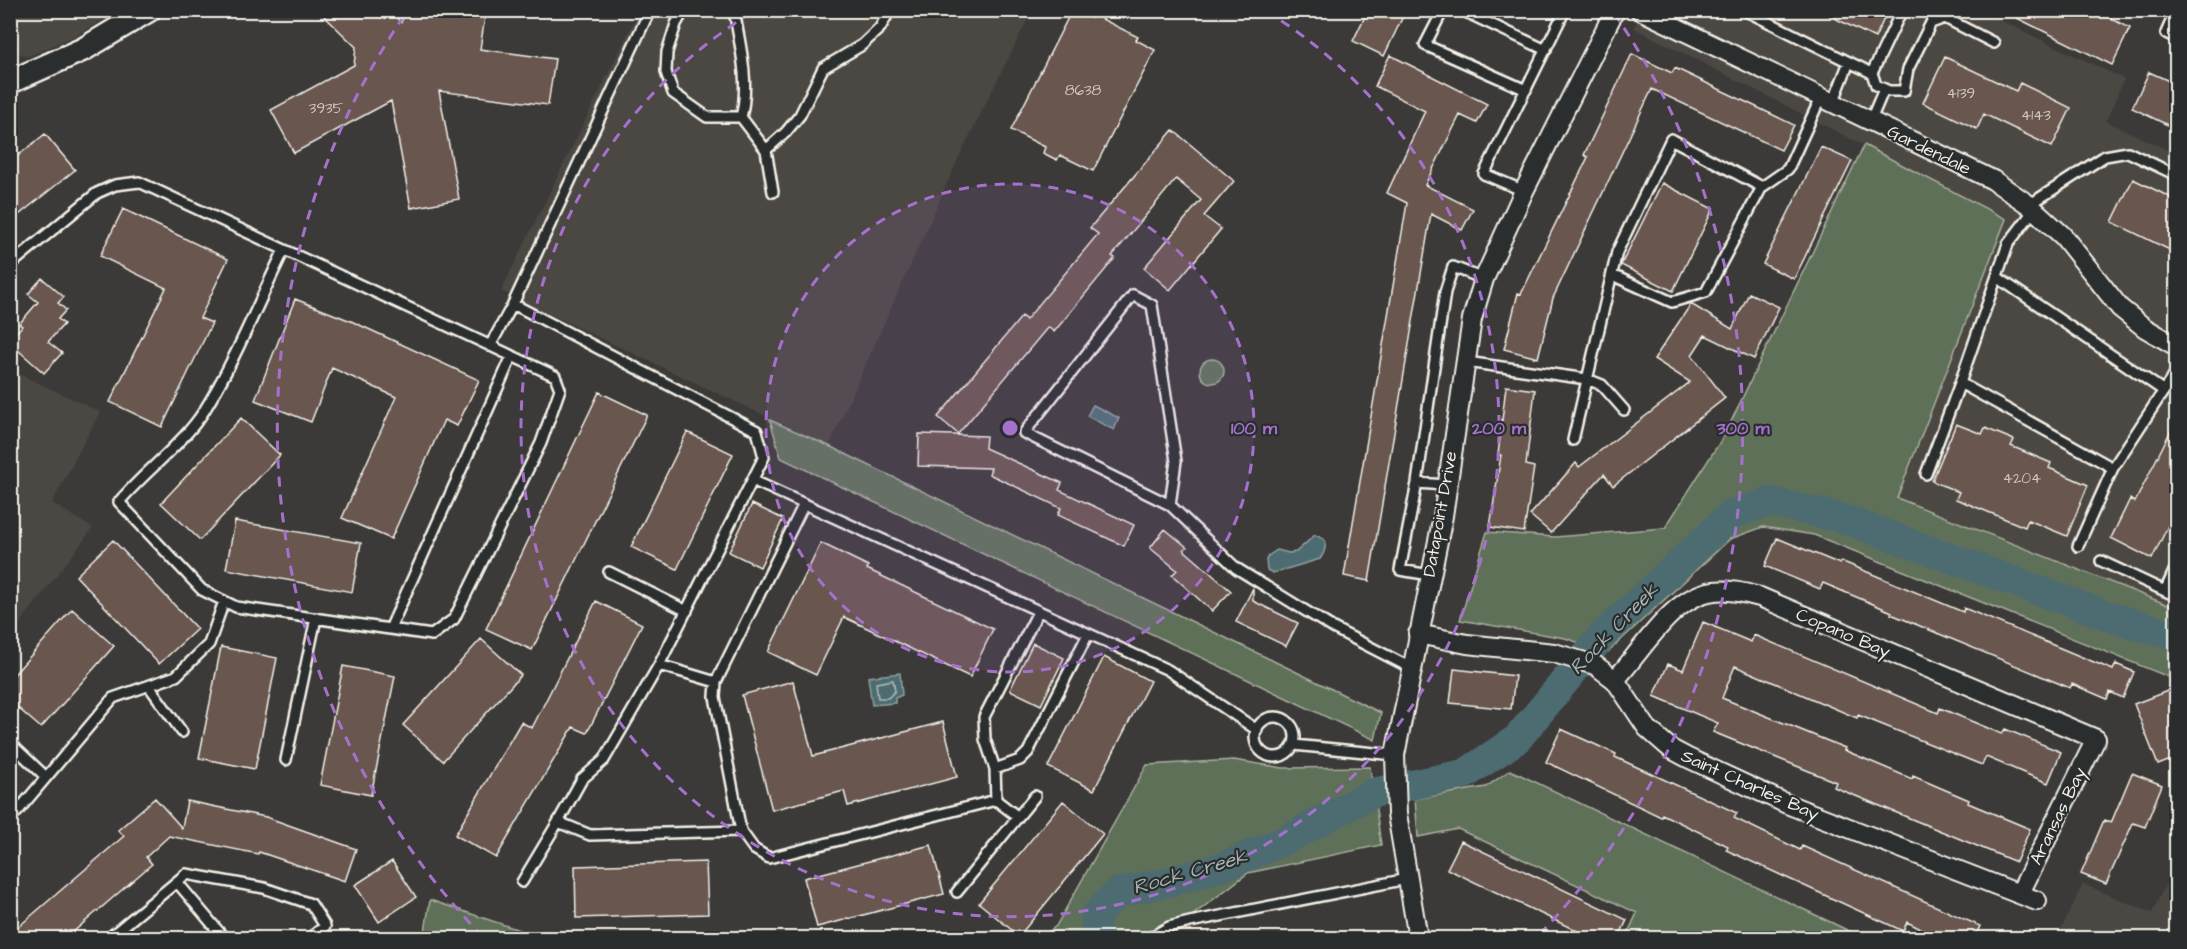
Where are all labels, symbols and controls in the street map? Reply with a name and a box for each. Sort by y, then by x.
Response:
house number: 8638 [1065,80,1102,101]
house number: 4139 [1947,83,1975,104]
house number: 3935 [309,98,344,119]
house number: 4143 [2021,105,2051,126]
street label: Gardendale [1883,119,1975,181]
text: 100 m [1231,416,1278,441]
text: 200 m [1471,416,1527,441]
text: 300 m [1715,416,1771,441]
centre of rings [1000,418,1020,438]
street label: Datapoint Drive [1417,449,1463,579]
house number: 4204 [2003,468,2041,489]
water label: Rock Creek [1563,576,1665,681]
street label: Copano Bay [1792,602,1894,665]
street label: Saint Charles Bay [1677,743,1823,828]
street label: Aransas Bay [2024,763,2093,870]
water label: Rock Creek [1130,842,1251,902]

